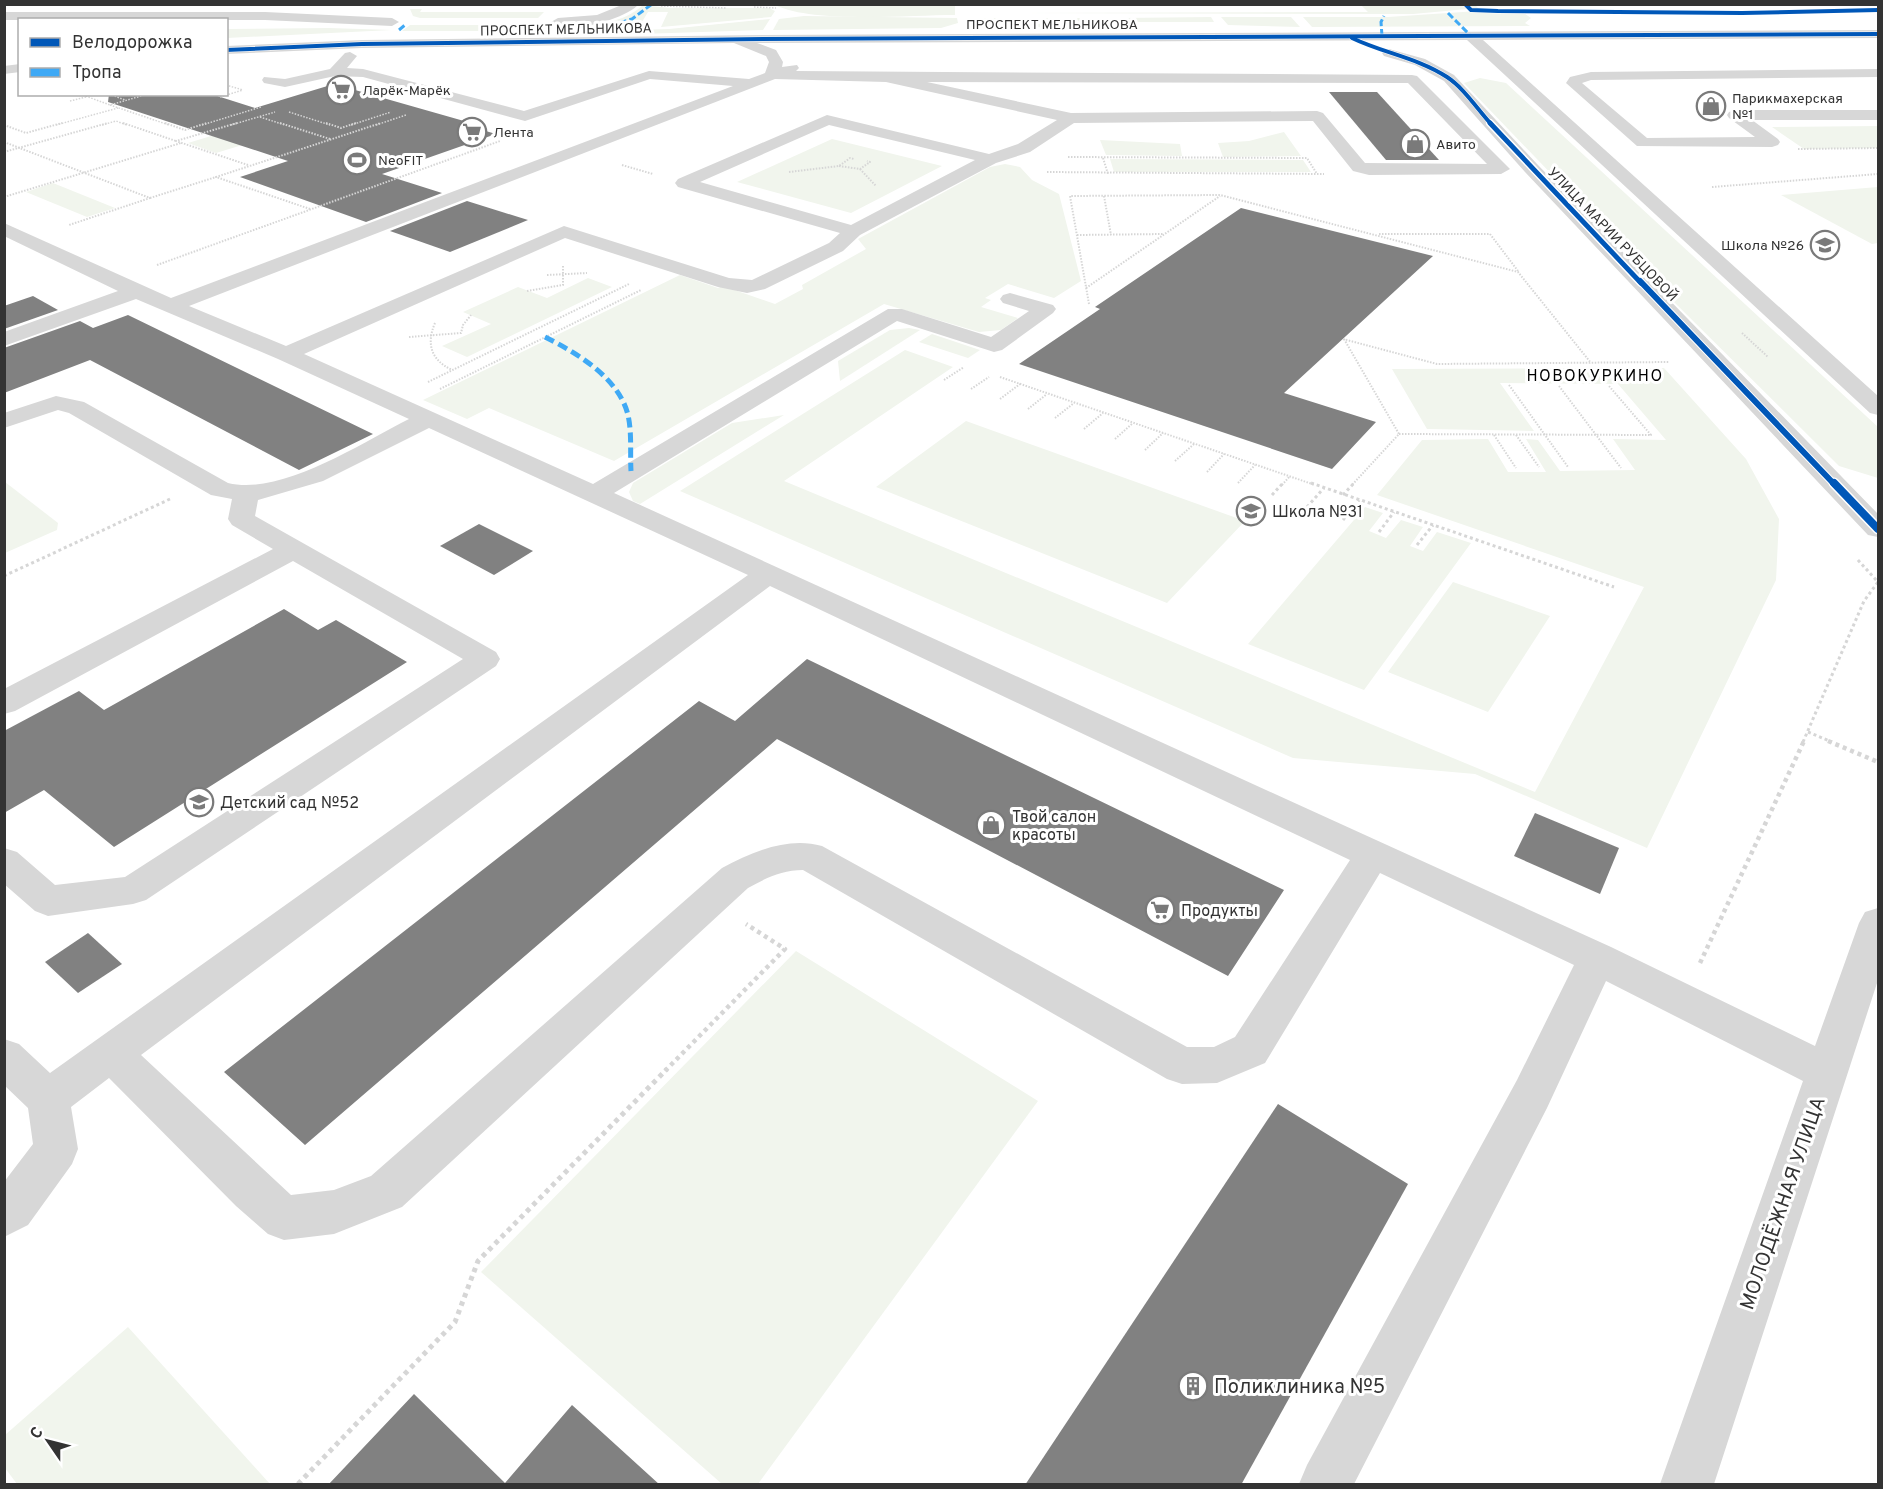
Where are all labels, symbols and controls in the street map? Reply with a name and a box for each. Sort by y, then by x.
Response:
street label: ПРОСПЕКТ МЕЛЬНИКОВА [966,17,1138,34]
legend [18,18,228,96]
street label: ПРОСПЕКТ МЕЛЬНИКОВА [480,20,652,40]
text: Велодорожка [72,32,192,55]
text: Тропа [72,62,121,85]
supermarket icon: Ларёк-Марёк [325,74,357,106]
place label: Ларёк-Марёк [362,83,451,100]
shop icon: Парикмахерская №1 [1695,90,1727,122]
place label: Парикмахерская №1 [1732,91,1843,124]
supermarket icon: Лента [456,116,488,148]
place label: Лента [493,125,534,142]
shop icon: Авито [1399,128,1431,160]
place label: Авито [1436,137,1476,154]
sports icon: NeoFIT [341,144,373,176]
place label: NeoFIT [378,153,423,170]
street label: УЛИЦА МАРИИ РУБЦОВОЙ [1543,164,1681,306]
school or university icon: Школа №26 [1809,229,1841,261]
place label: Школа №26 [1721,238,1804,255]
district label: НОВОКУРКИНО [1526,367,1664,387]
school or university icon: Школа №31 [1235,495,1267,527]
place label: Школа №31 [1272,503,1363,523]
school or university icon: Детский сад №52 [183,786,215,818]
place label: Детский сад №52 [220,794,359,814]
place label: Твой салон красоты [1012,808,1096,846]
shop icon: Твой салон красоты [975,809,1007,841]
supermarket icon: Продукты [1144,894,1176,926]
place label: Продукты [1181,902,1258,922]
street label: МОЛОДЁЖНАЯ УЛИЦА [1734,1093,1833,1314]
building icon: Поликлиника №5 [1177,1370,1209,1402]
place label: Поликлиника №5 [1214,1375,1385,1401]
north arrow [18,1411,78,1471]
text: С [26,1424,48,1443]

